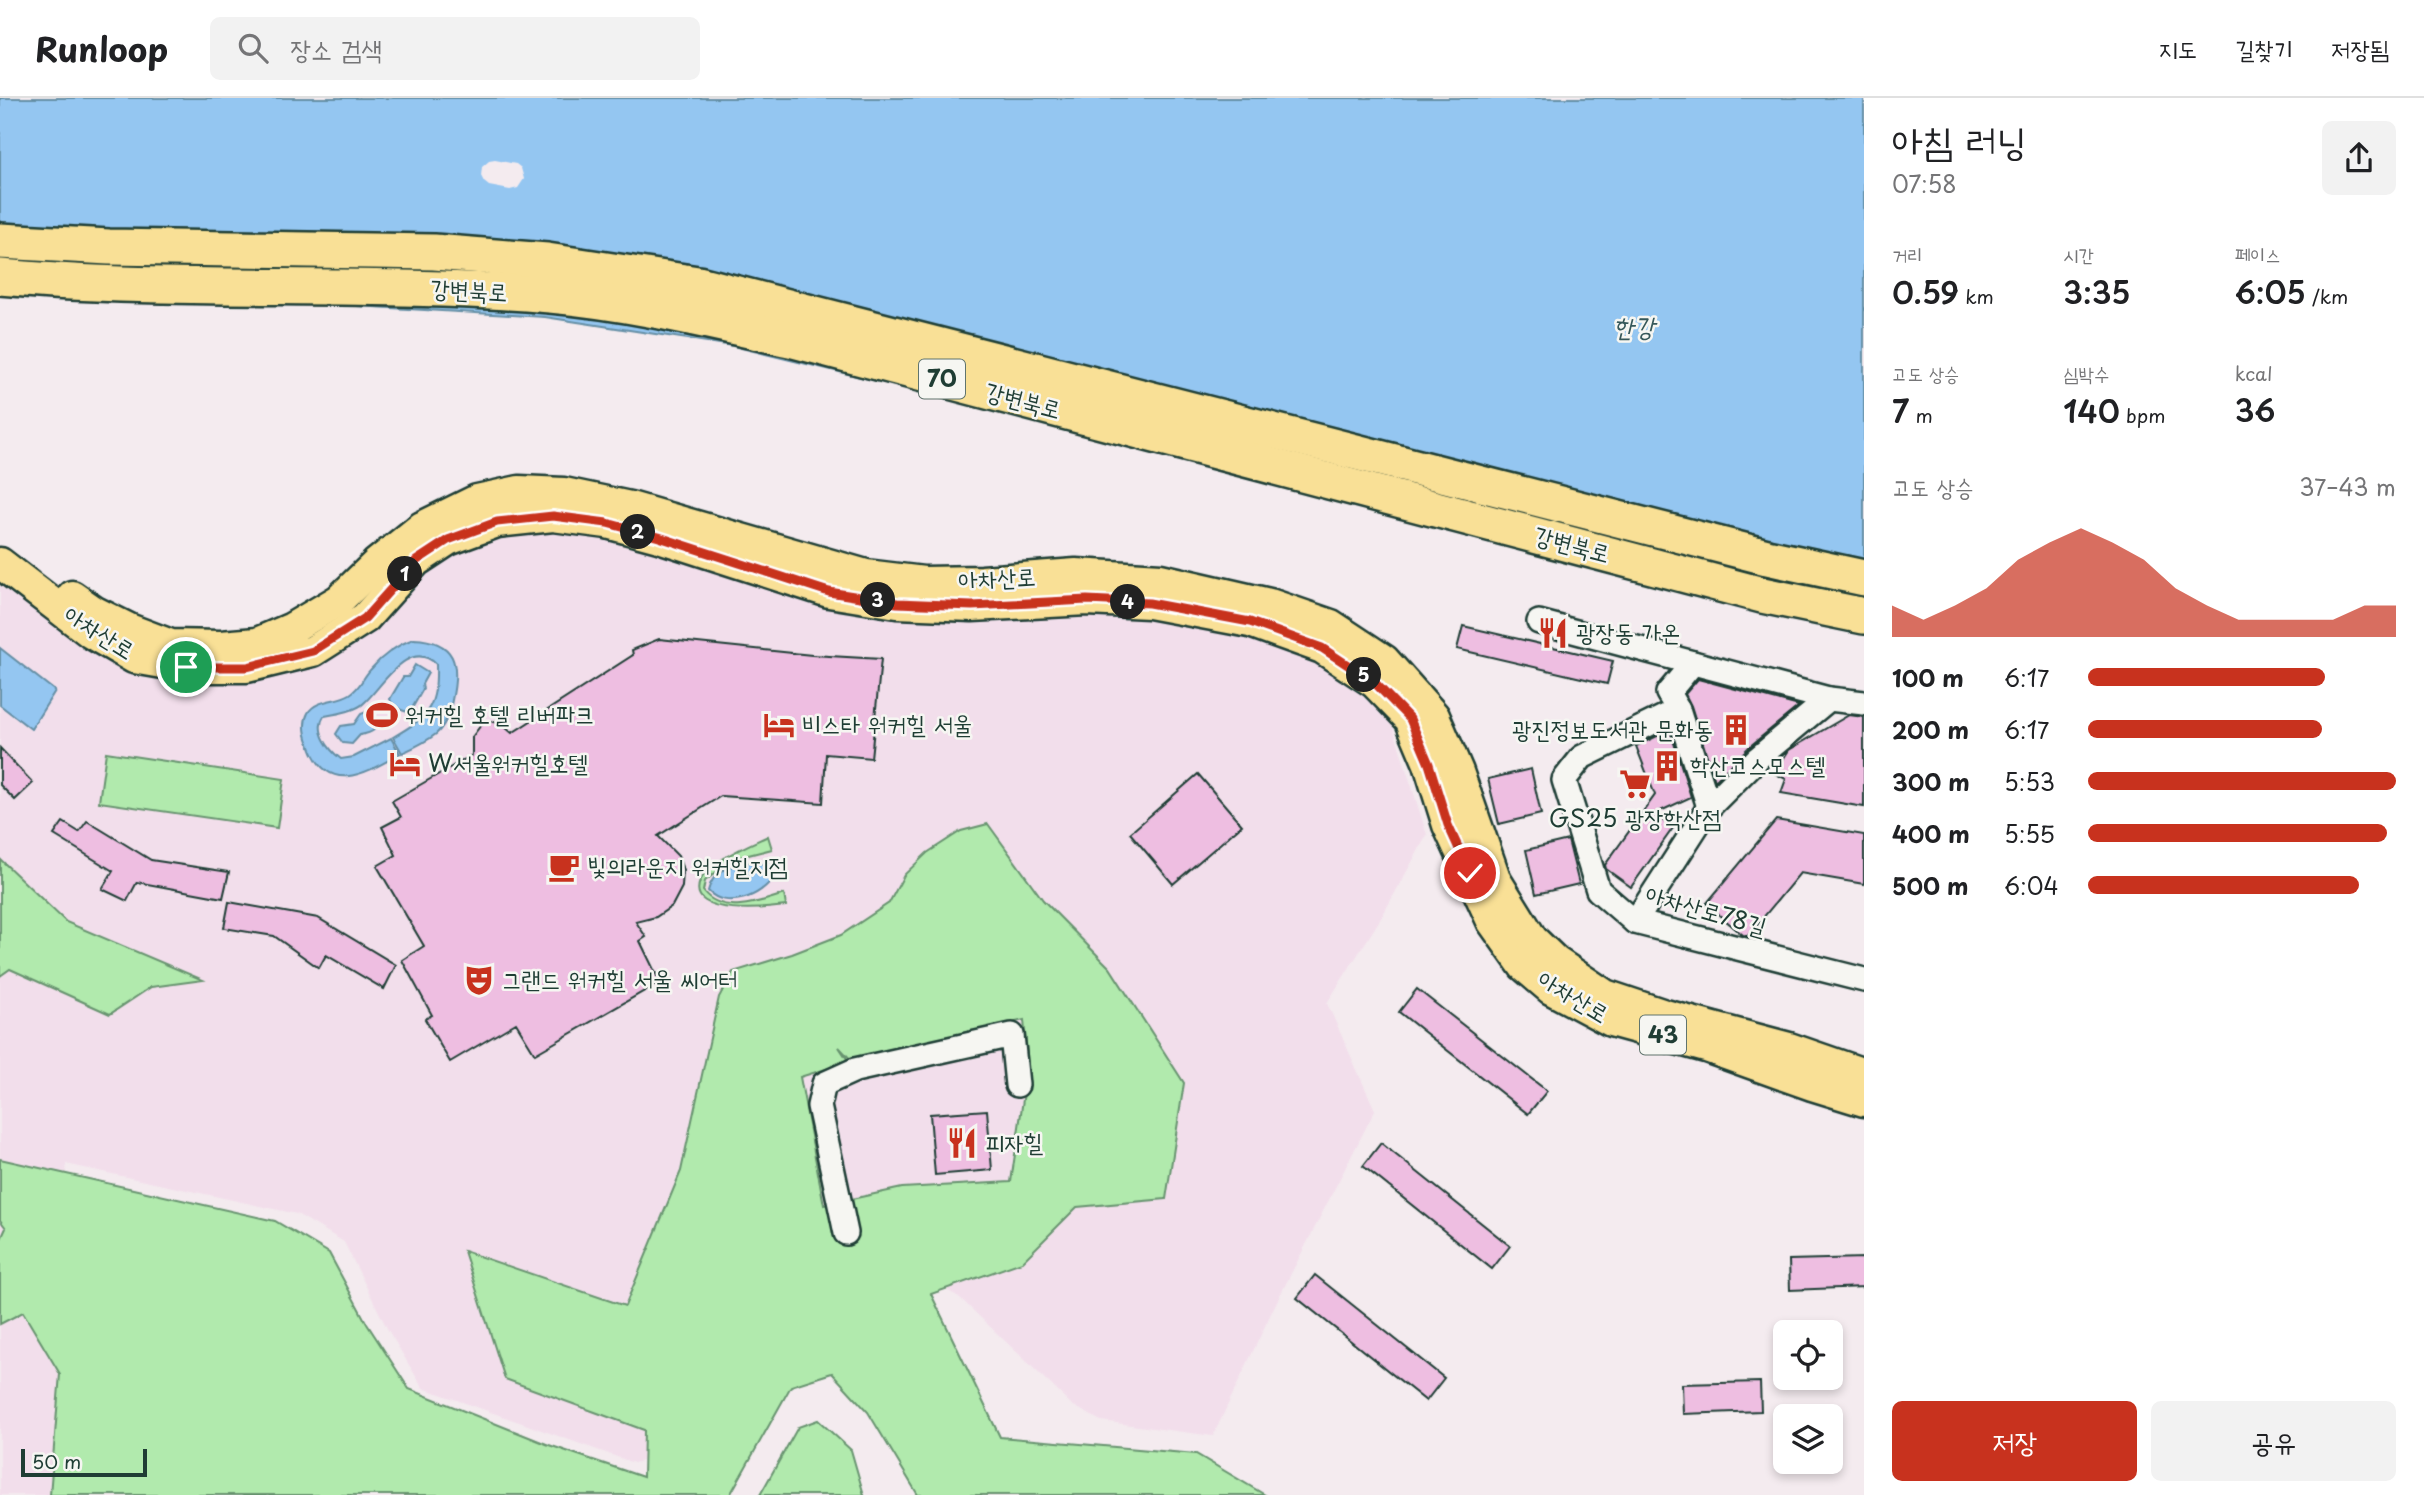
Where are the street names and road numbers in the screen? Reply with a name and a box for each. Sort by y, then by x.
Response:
street label: 강변북로 [430,269,509,309]
road number: 70 [919,360,965,398]
street label: 강변북로 [982,372,1065,426]
street label: 강변북로 [1531,516,1614,570]
street label: 아차산로 [957,557,1036,597]
street label: 아차산로 [58,596,142,667]
street label: 아차산로78길 [1642,875,1771,944]
street label: 아차산로 [1532,960,1616,1031]
road number: 43 [1640,1016,1686,1054]

